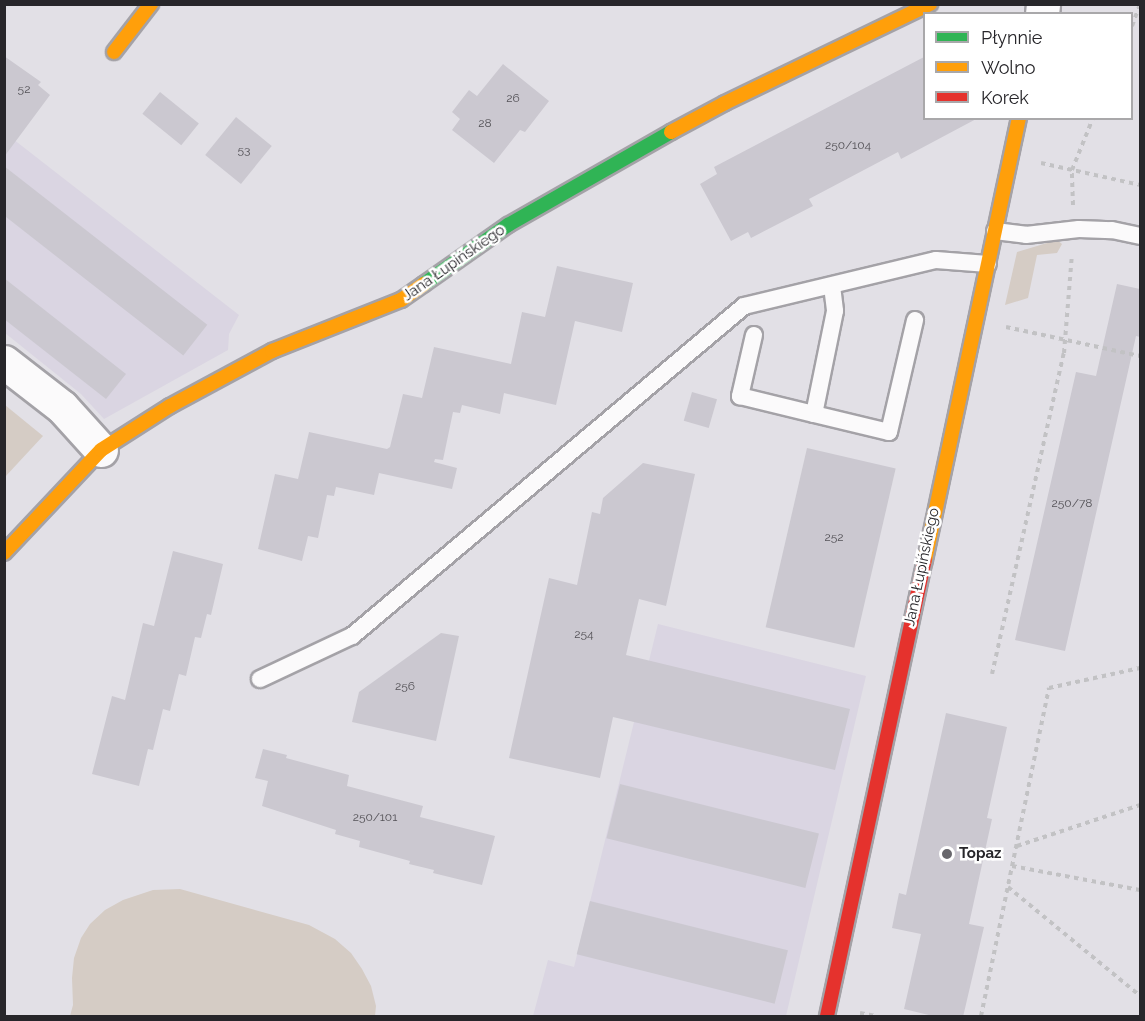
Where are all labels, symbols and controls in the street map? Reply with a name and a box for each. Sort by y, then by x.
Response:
legend [923,12,1133,120]
text: Płynnie [981,27,1042,48]
text: Wolno [981,57,1035,78]
house number: 52 [18,83,30,97]
text: Korek [981,87,1029,108]
house number: 26 [506,92,520,106]
house number: 28 [478,117,492,131]
house number: 250/104 [825,139,871,153]
house number: 53 [238,144,250,158]
street label: Jana Łupińskiego [399,221,509,305]
house number: 250/78 [1052,497,1092,511]
street label: Jana Łupińskiego [901,506,943,628]
house number: 252 [824,531,844,545]
house number: 254 [574,628,594,642]
house number: 256 [395,680,415,694]
house number: 250/101 [353,811,397,825]
place label: Topaz [959,845,1001,863]
marker: Topaz [940,847,954,861]

